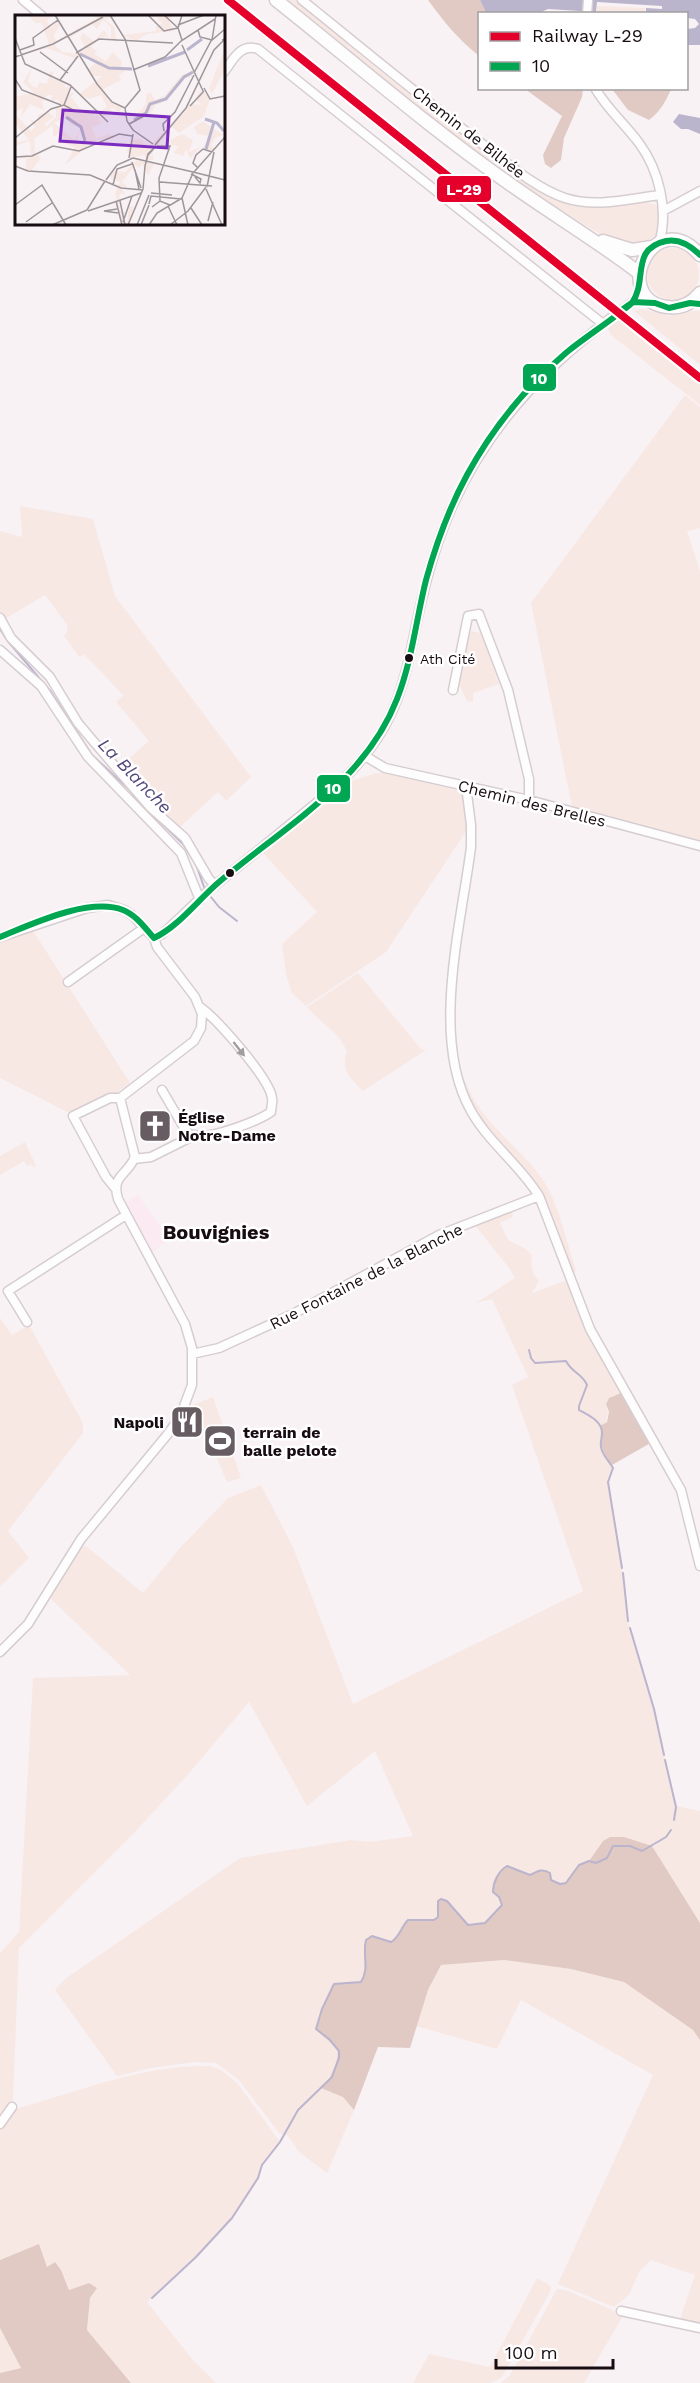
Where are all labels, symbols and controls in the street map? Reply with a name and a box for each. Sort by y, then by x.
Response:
legend [478,12,688,90]
inset map [15,15,225,225]
text: Railway L-29 [532,25,643,46]
text: 10 [532,55,550,76]
street label: Chemin de Bilhée [409,83,529,182]
line badge: L-29 [436,175,492,203]
text: L-29 [446,180,482,199]
line badge: 10 [522,363,557,392]
text: 10 [530,369,548,388]
place label: Ath Cité [420,651,475,667]
marker: Ath Cité [403,652,415,664]
water label: La Blanche [94,734,177,818]
line badge: 10 [316,774,351,803]
street label: Chemin des Brelles [456,776,608,831]
text: 10 [324,779,342,798]
unlabelled marker [224,867,236,879]
one-way arrow [233,1041,246,1057]
church icon: Église Notre-Dame [137,1108,173,1144]
place label: Église Notre-Dame [178,1108,276,1145]
street label: Rue Fontaine de la Blanche [267,1219,466,1334]
district label: Bouvignies [163,1220,270,1244]
restaurant icon: Napoli [169,1404,205,1440]
place label: Napoli [113,1413,164,1432]
sports icon: terrain de balle pelote [202,1423,238,1459]
place label: terrain de balle pelote [243,1423,337,1460]
scale bar [496,2332,613,2370]
text: 100 m [505,2342,558,2363]

